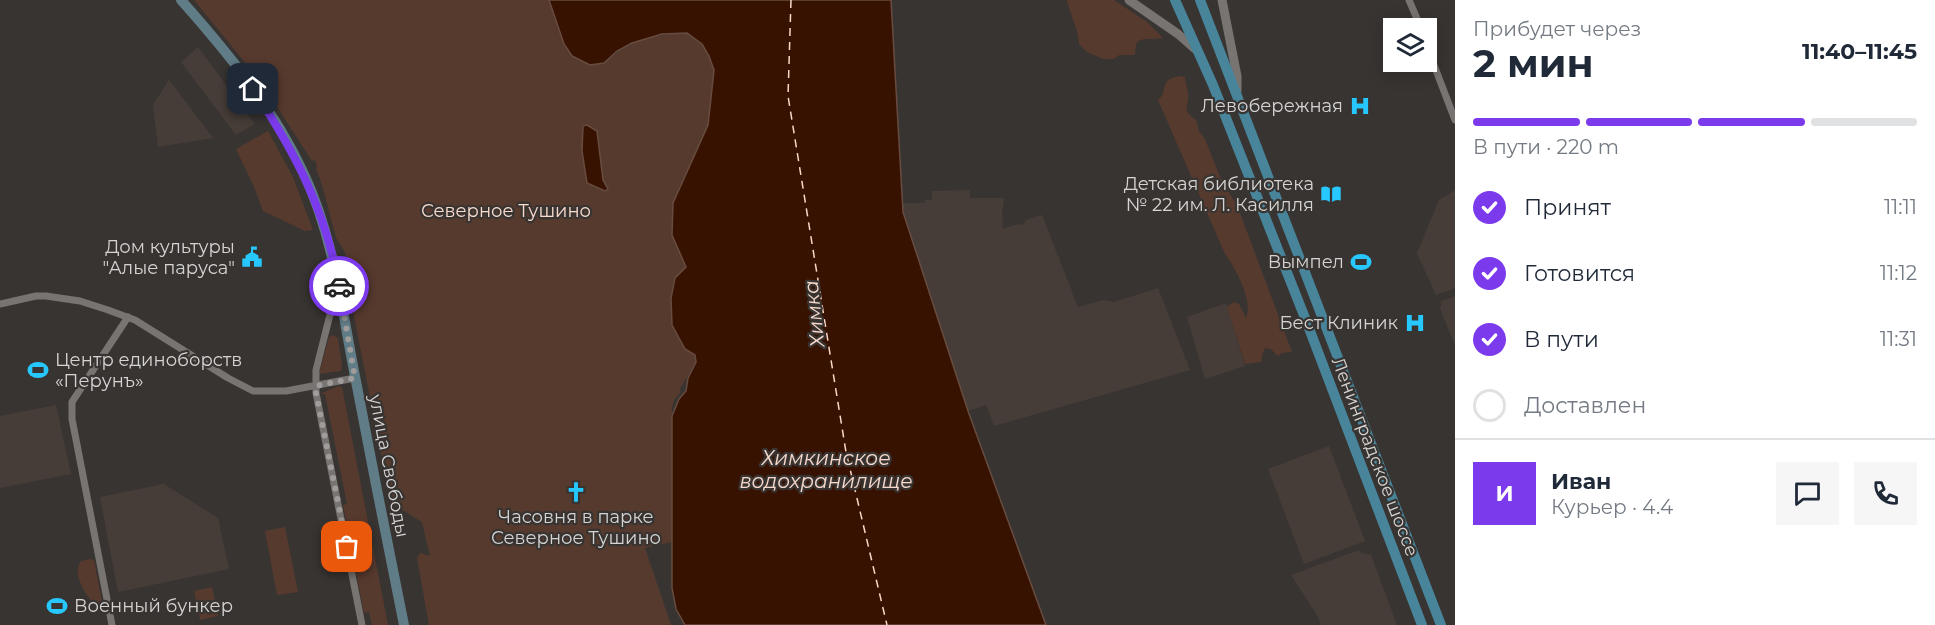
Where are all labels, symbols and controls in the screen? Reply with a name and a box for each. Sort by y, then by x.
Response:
text: Прибудет через [1473,17,1641,41]
map controls [1383,18,1437,72]
button: layers [1383,18,1437,72]
text: 11:40–11:45 [1802,38,1917,65]
text: 2 мин [1473,39,1594,87]
pin [227,63,278,114]
icon: home [236,72,269,105]
hospital icon: Левобережная [1348,94,1372,118]
place label: Левобережная [1201,95,1343,117]
text: В пути · 220 m [1473,135,1619,159]
place label: Детская библиотека № 22 им. Л. Касилля [1124,173,1314,216]
library icon: Детская библиотека № 22 им. Л. Касилля [1319,182,1343,206]
icon: check [1473,191,1506,224]
text: Принят [1524,194,1611,221]
text: 11:11 [1884,195,1917,219]
park label: Северное Тушино [421,200,591,222]
place label: Дом культуры "Алые паруса" [103,236,235,279]
public building icon: Дом культуры "Алые паруса" [240,245,264,269]
sports icon: Вымпел [1349,250,1373,274]
place label: Вымпел [1268,251,1344,273]
courier [309,256,369,316]
icon: check [1473,257,1506,290]
text: Готовится [1524,260,1635,287]
text: 11:12 [1880,261,1917,285]
icon: car [323,270,356,303]
water label: Химка [799,279,830,350]
hospital icon: Бест Клиник [1403,311,1427,335]
place label: Бест Клиник [1280,312,1399,334]
icon: check [1473,323,1506,356]
text: В пути [1524,326,1599,353]
text: 11:31 [1880,327,1917,351]
place label: Центр единоборств «Перунъ» [55,349,242,392]
street label: Ленинградское шоссе [1327,354,1423,560]
sports icon: Центр единоборств «Перунъ» [26,358,50,382]
street label: улица Свободы [364,392,414,539]
text: Доставлен [1524,392,1646,419]
water label: Химкинское водохранилище [739,446,913,493]
button: chat [1776,462,1839,525]
button: phone [1854,462,1917,525]
text: Иван [1551,468,1611,495]
church icon: Часовня в парке Северное Тушино [564,480,588,504]
text: И [1495,480,1514,507]
text: Курьер · 4.4 [1551,495,1673,519]
place label: Часовня в парке Северное Тушино [491,506,661,549]
pin [321,521,372,572]
icon: bag [330,530,363,563]
sports icon: Военный бункер [45,594,69,618]
place label: Военный бункер [74,595,233,617]

